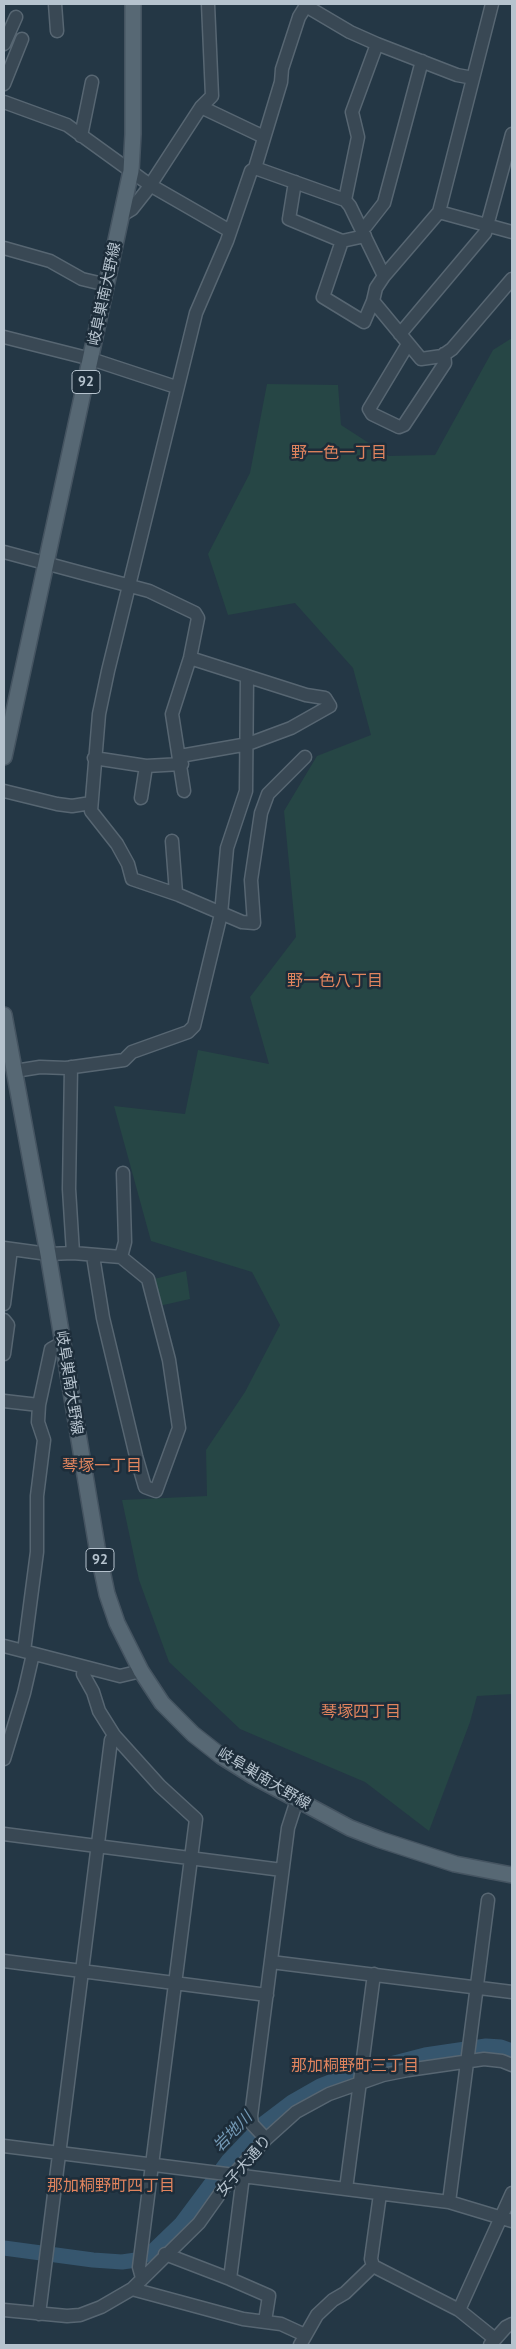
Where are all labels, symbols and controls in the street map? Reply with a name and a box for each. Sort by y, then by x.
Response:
street label: 岐阜巣南大野線 [85,241,125,347]
road number: 92 [72,371,100,394]
district label: 野一色一丁目 [291,443,387,463]
district label: 野一色八丁目 [287,971,383,991]
street label: 岐阜巣南大野線 [52,1330,86,1436]
district label: 琴塚一丁目 [62,1456,142,1476]
road number: 92 [86,1548,114,1572]
district label: 琴塚四丁目 [321,1702,401,1722]
street label: 岐阜巣南大野線 [214,1744,314,1814]
district label: 那加桐野町三丁目 [291,2056,419,2076]
water label: 岩地川 [209,2108,257,2156]
street label: 女子大通り [213,2132,275,2200]
district label: 那加桐野町四丁目 [47,2176,175,2196]

